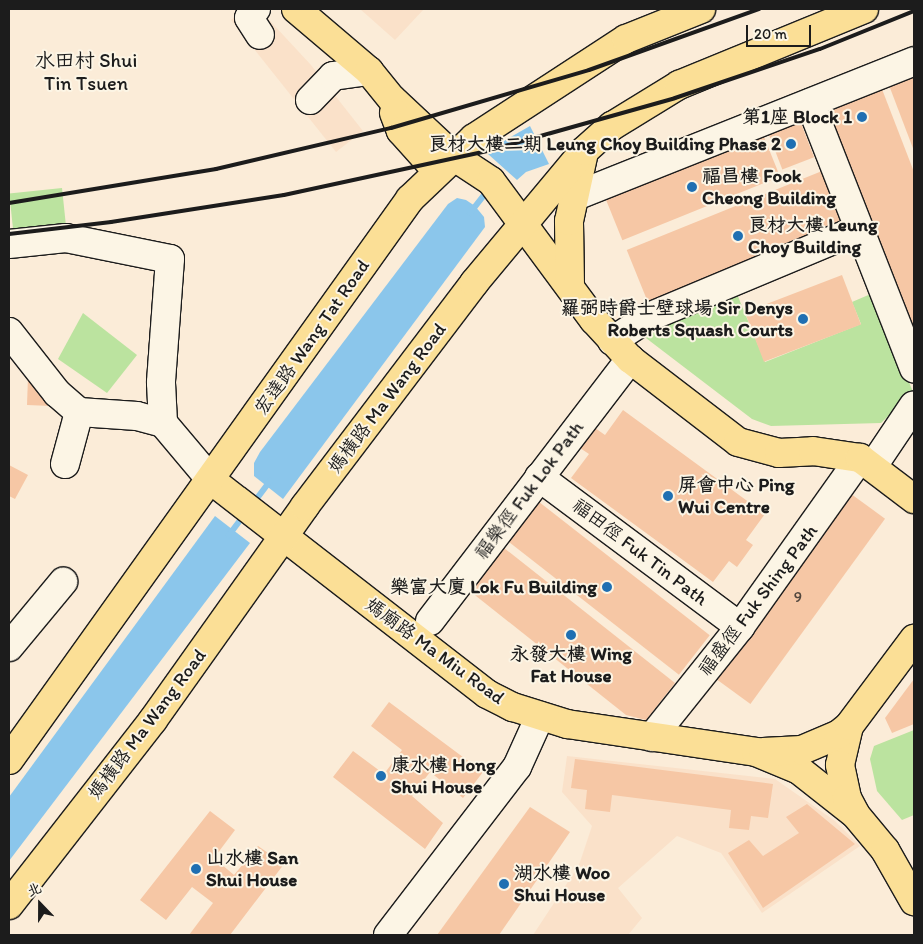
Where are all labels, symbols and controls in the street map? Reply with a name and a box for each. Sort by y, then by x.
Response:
scale bar [748,15,813,47]
text: 20 m [754,25,787,43]
district label: 水田村 Shui Tin Tsuen [35,49,137,96]
place label: 第1座 Block 1 [742,106,852,128]
marker: 第1座 Block 1 [856,111,868,123]
place label: 良材大樓二期 Leung Choy Building Phase 2 [428,133,781,155]
marker: 良材大樓二期 Leung Choy Building Phase 2 [785,138,797,150]
place label: 福昌樓 Fook Cheong Building [702,165,836,209]
marker: 福昌樓 Fook Cheong Building [686,181,698,193]
place label: 良材大樓 Leung Choy Building [748,214,878,258]
marker: 良材大樓 Leung Choy Building [732,230,744,242]
street label: 宏達路 Wang Tat Road [250,256,374,418]
place label: 羅弼時爵士壁球場 Sir Denys Roberts Squash Courts [560,297,793,341]
marker: 羅弼時爵士壁球場 Sir Denys Roberts Squash Courts [797,313,809,325]
street label: 媽橫路 Ma Wang Road [323,319,451,477]
street label: 福樂徑 Fuk Lok Path [470,417,588,563]
place label: 屏會中心 Ping Wui Centre [678,474,794,518]
marker: 屏會中心 Ping Wui Centre [662,490,674,502]
street label: 福田徑 Fuk Tin Path [568,494,712,610]
street label: 福盛徑 Fuk Shing Path [694,520,822,680]
place label: 樂富大廈 Lok Fu Building [390,576,597,598]
marker: 樂富大廈 Lok Fu Building [601,581,613,593]
house number: 9 [794,587,802,607]
street label: 媽廟路 Ma Miu Road [361,593,509,709]
marker: 永發大樓 Wing Fat House [565,629,577,641]
place label: 永發大樓 Wing Fat House [510,643,632,687]
street label: 媽橫路 Ma Wang Road [83,645,211,803]
place label: 康水樓 Hong Shui House [391,754,496,798]
marker: 康水樓 Hong Shui House [375,770,387,782]
place label: 山水樓 San Shui House [206,847,299,891]
place label: 湖水樓 Woo Shui House [514,862,610,906]
marker: 山水樓 San Shui House [190,863,202,875]
marker: 湖水樓 Woo Shui House [498,878,510,890]
north arrow [15,879,65,929]
text: 北 [25,879,44,900]

